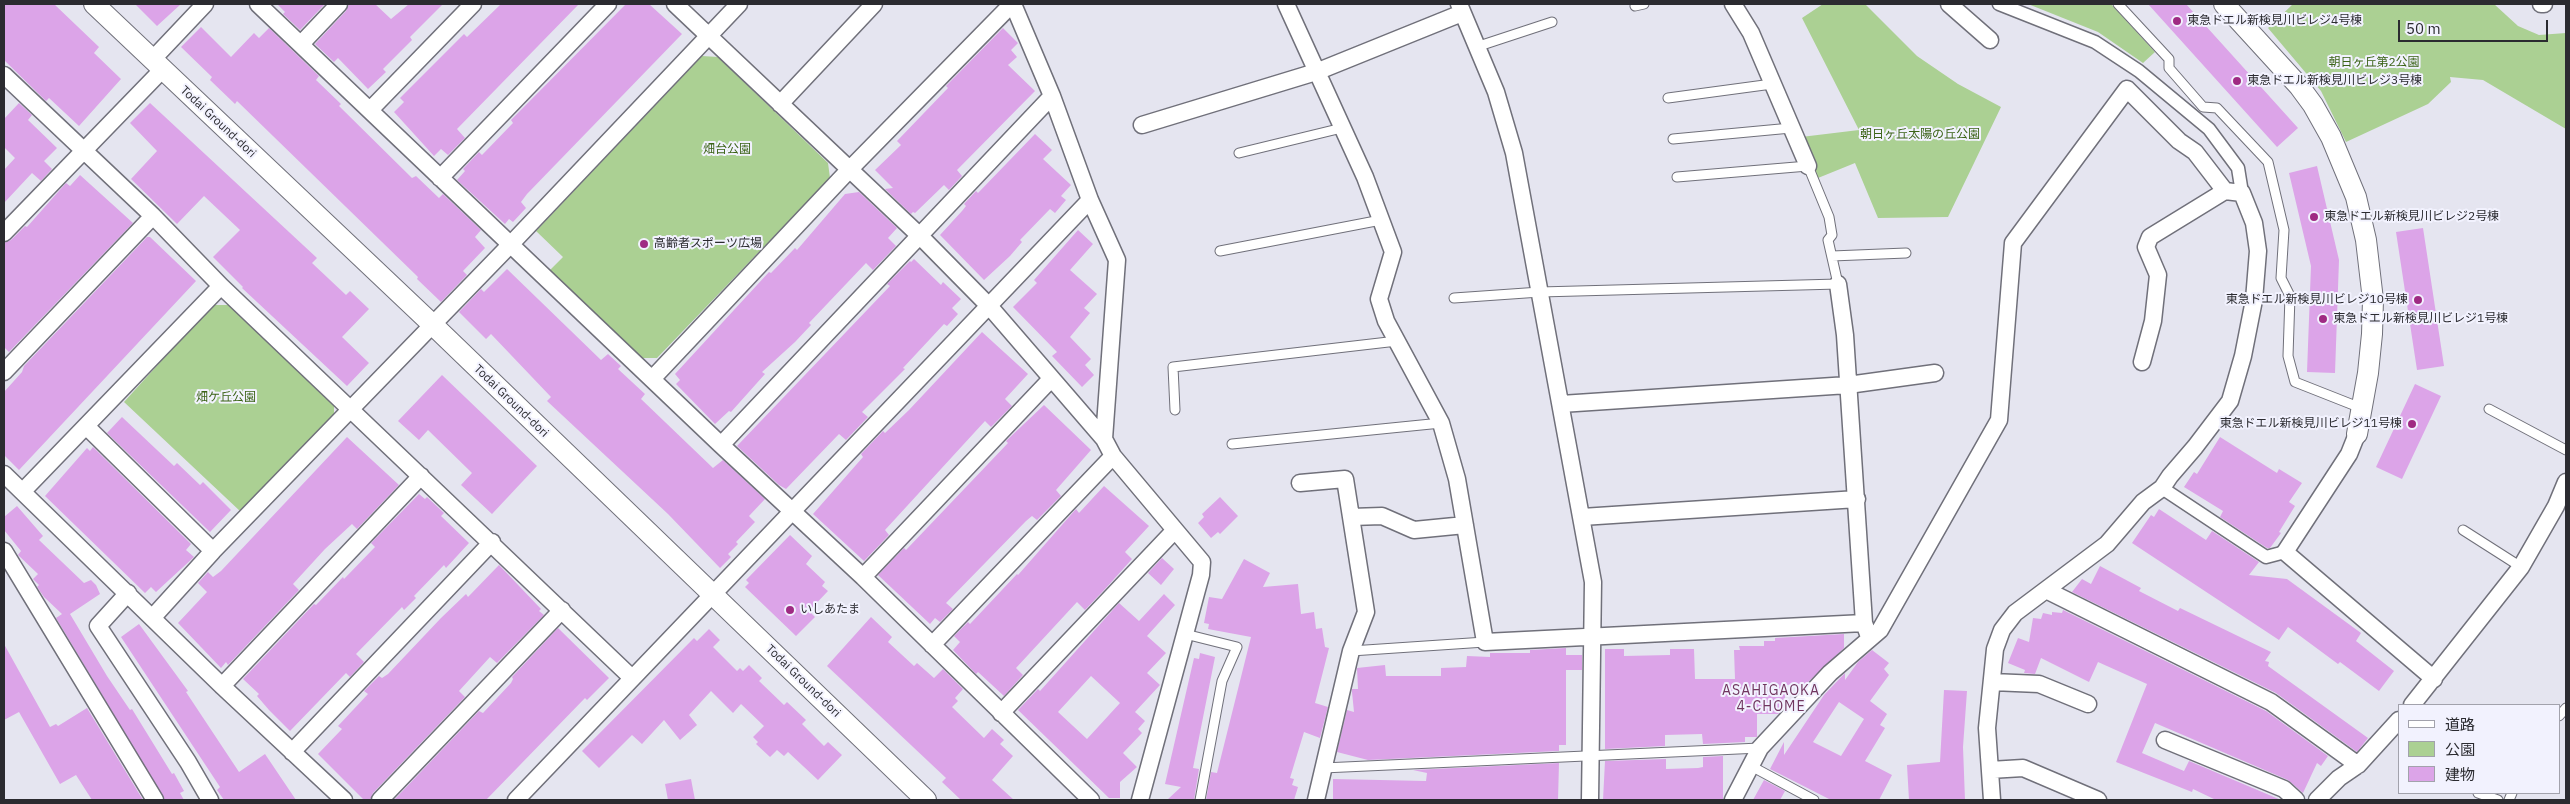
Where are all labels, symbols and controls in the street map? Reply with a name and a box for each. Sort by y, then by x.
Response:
scale bar [2400,10,2550,42]
place label: 東急ドエル新検見川ビレジ4号棟 [2187,14,2362,28]
marker: 東急ドエル新検見川ビレジ4号棟 [2171,15,2183,27]
text: 50 m [2406,19,2441,38]
park label: 朝日ヶ丘第2公園 [2328,56,2420,70]
place label: 東急ドエル新検見川ビレジ3号棟 [2247,74,2422,88]
marker: 東急ドエル新検見川ビレジ3号棟 [2231,75,2243,87]
street label: Todai Ground-dori [177,83,259,161]
park label: 朝日ヶ丘太陽の丘公園 [1860,128,1980,142]
park label: 畑台公園 [703,143,751,157]
place label: 東急ドエル新検見川ビレジ2号棟 [2324,210,2499,224]
marker: 東急ドエル新検見川ビレジ2号棟 [2308,211,2320,223]
place label: 高齢者スポーツ広場 [654,237,762,251]
marker: 高齢者スポーツ広場 [638,238,650,250]
place label: 東急ドエル新検見川ビレジ10号棟 [2226,293,2408,307]
marker: 東急ドエル新検見川ビレジ10号棟 [2412,294,2424,306]
place label: 東急ドエル新検見川ビレジ1号棟 [2333,312,2508,326]
marker: 東急ドエル新検見川ビレジ1号棟 [2317,313,2329,325]
street label: Todai Ground-dori [471,362,551,440]
park label: 畑ケ丘公園 [196,391,256,405]
place label: 東急ドエル新検見川ビレジ11号棟 [2220,417,2402,431]
marker: 東急ドエル新検見川ビレジ11号棟 [2406,418,2418,430]
place label: いしあたま [800,603,860,617]
marker: いしあたま [784,604,796,616]
street label: Todai Ground-dori [763,642,843,720]
district label: ASAHIGAOKA 4-CHOME [1721,683,1821,716]
legend [2398,704,2560,794]
text: 道路 [2445,715,2475,734]
text: 公園 [2445,740,2475,759]
text: 建物 [2445,765,2475,784]

